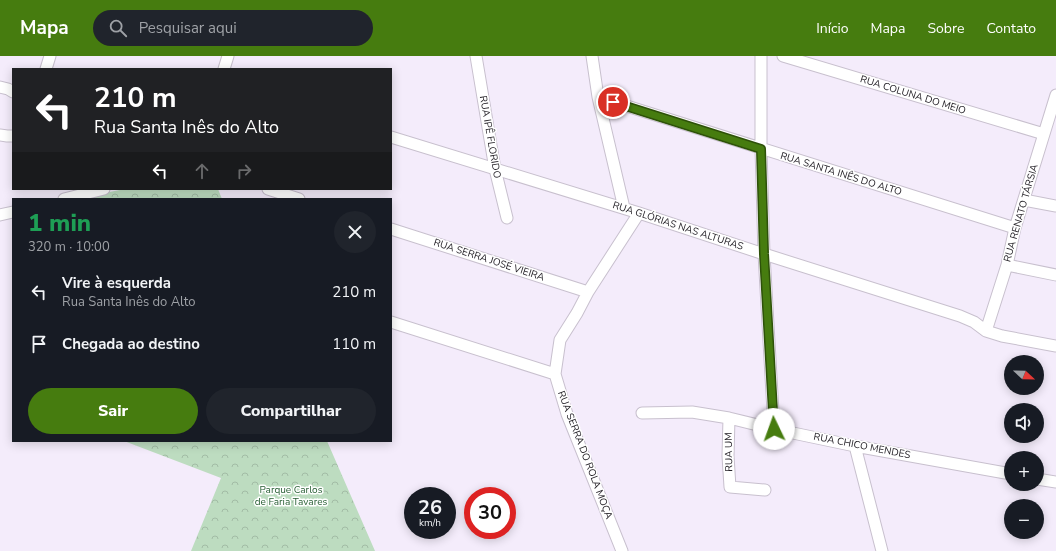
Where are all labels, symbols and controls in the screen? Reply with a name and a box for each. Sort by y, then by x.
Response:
search box [93,10,373,46]
text: Mapa [20,15,69,41]
icon: search [107,17,129,39]
text: Pesquisar aqui [139,18,237,38]
text: Início [816,19,848,38]
text: Mapa [870,19,905,38]
text: Sobre [927,19,964,38]
text: Contato [986,19,1036,38]
street label: RUA COLUNA DO MEIO [858,72,968,118]
text: 210 m [94,79,177,117]
icon: left [28,84,80,136]
pin [596,85,630,119]
icon: arrive [602,91,624,113]
street label: RUA IPÊ FLORIDO [476,95,504,180]
text: Rua Santa Inês do Alto [94,115,279,139]
street label: RUA SANTA INÊS DO ALTO [778,149,904,199]
icon: left [149,160,171,182]
icon: ahead [191,160,213,182]
icon: right [233,160,255,182]
street label: RUA RENATO TÁRSIA [1000,162,1042,264]
street label: RUA GLÓRIAS NAS ALTURAS [611,198,745,254]
text: 1 min [28,207,91,239]
button: close [334,211,376,253]
street label: RUA SERRA JOSÉ VIEIRA [432,235,547,285]
text: 320 m · 10:00 [28,238,110,256]
text: Vire à esquerda [62,273,171,293]
icon: left [28,281,50,303]
text: 210 m [332,282,376,302]
text: Rua Santa Inês do Alto [62,293,196,311]
icon: arrive [28,333,50,355]
text: Chegada ao destino [62,334,200,354]
text: 110 m [332,334,376,354]
north arrow [1004,355,1044,395]
map controls [1004,355,1044,539]
button: Sair [28,388,198,434]
button: Compartilhar [206,388,376,434]
street label: RUA SERRA DO ROLA MOÇA [554,389,616,522]
button: sound [1004,403,1044,443]
position arrow [753,408,795,450]
street label: RUA CHICO MENDES [812,430,912,462]
street label: RUA UM [722,432,736,472]
button: + [1004,451,1044,491]
park label: Parque Carlos de Faria Tavares [255,483,327,509]
speed limit sign: 30 [464,487,516,539]
text: 26 [418,494,442,521]
button: − [1004,499,1044,539]
text: km/h [419,516,441,530]

